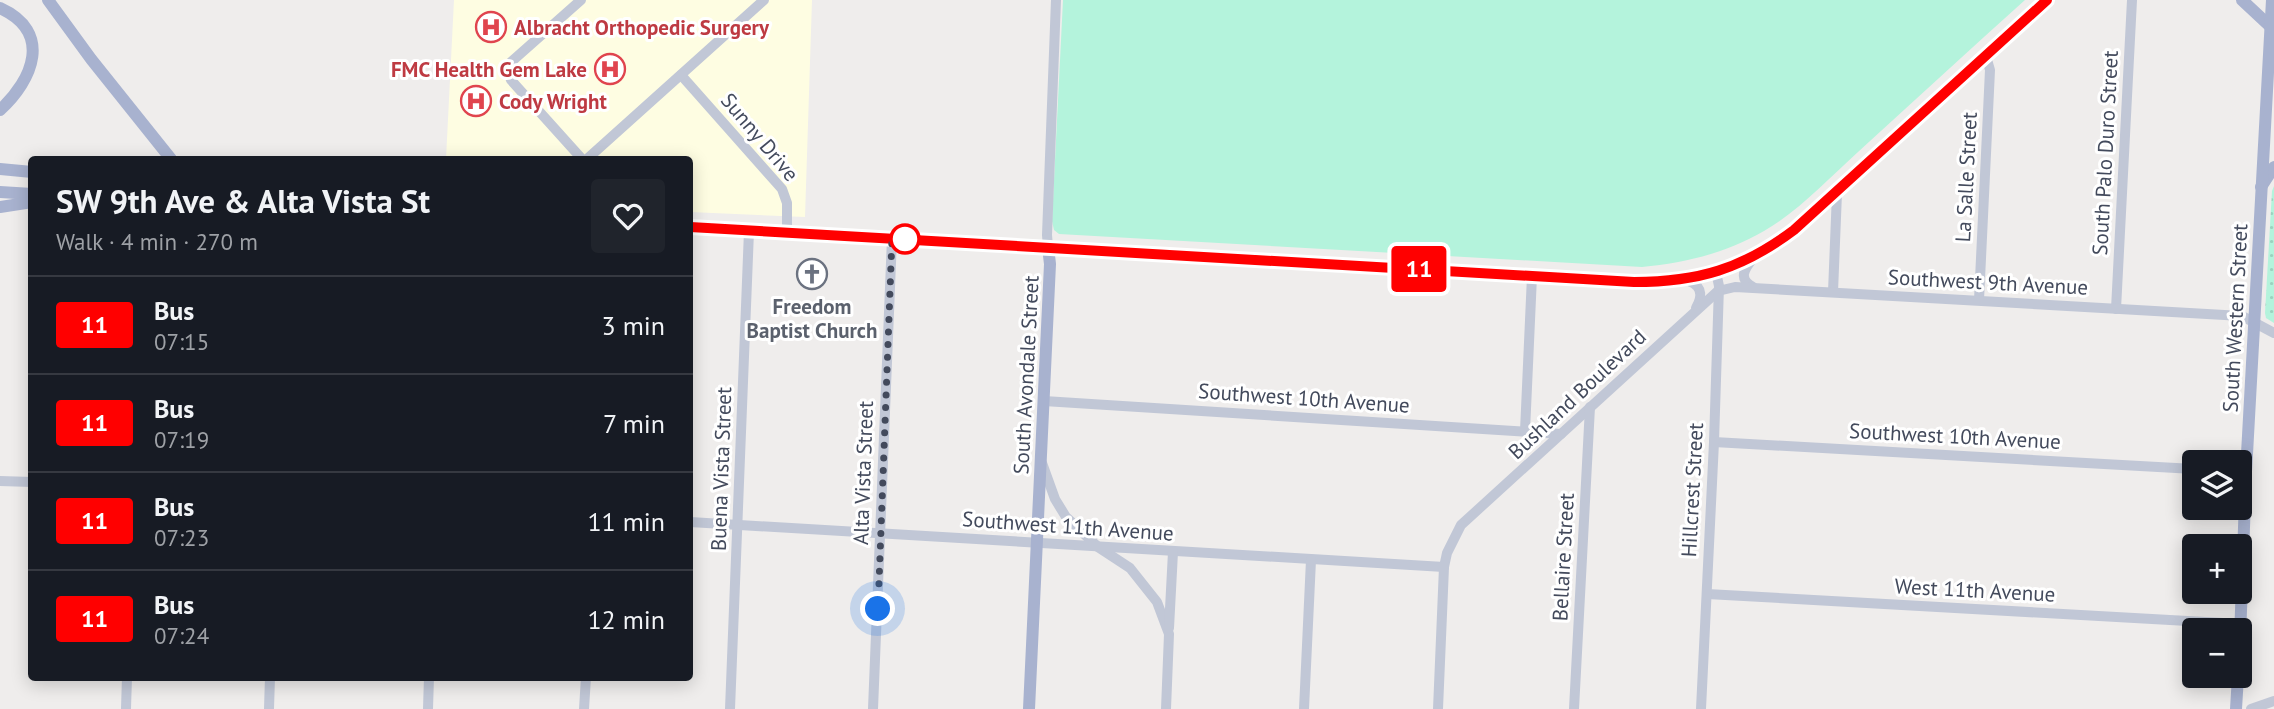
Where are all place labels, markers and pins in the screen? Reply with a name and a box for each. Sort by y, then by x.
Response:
hospital icon: Albracht Orthopedic Surgery [474,10,508,44]
place label: Albracht Orthopedic Surgery [514,14,770,41]
hospital icon: FMC Health Gem Lake [593,52,627,86]
place label: FMC Health Gem Lake [391,56,587,83]
hospital icon: Cody Wright [459,84,493,118]
place label: Cody Wright [499,88,607,115]
unlabelled marker [890,224,920,254]
church icon: Freedom Baptist Church [795,257,829,291]
place label: Freedom Baptist Church [747,293,877,344]

